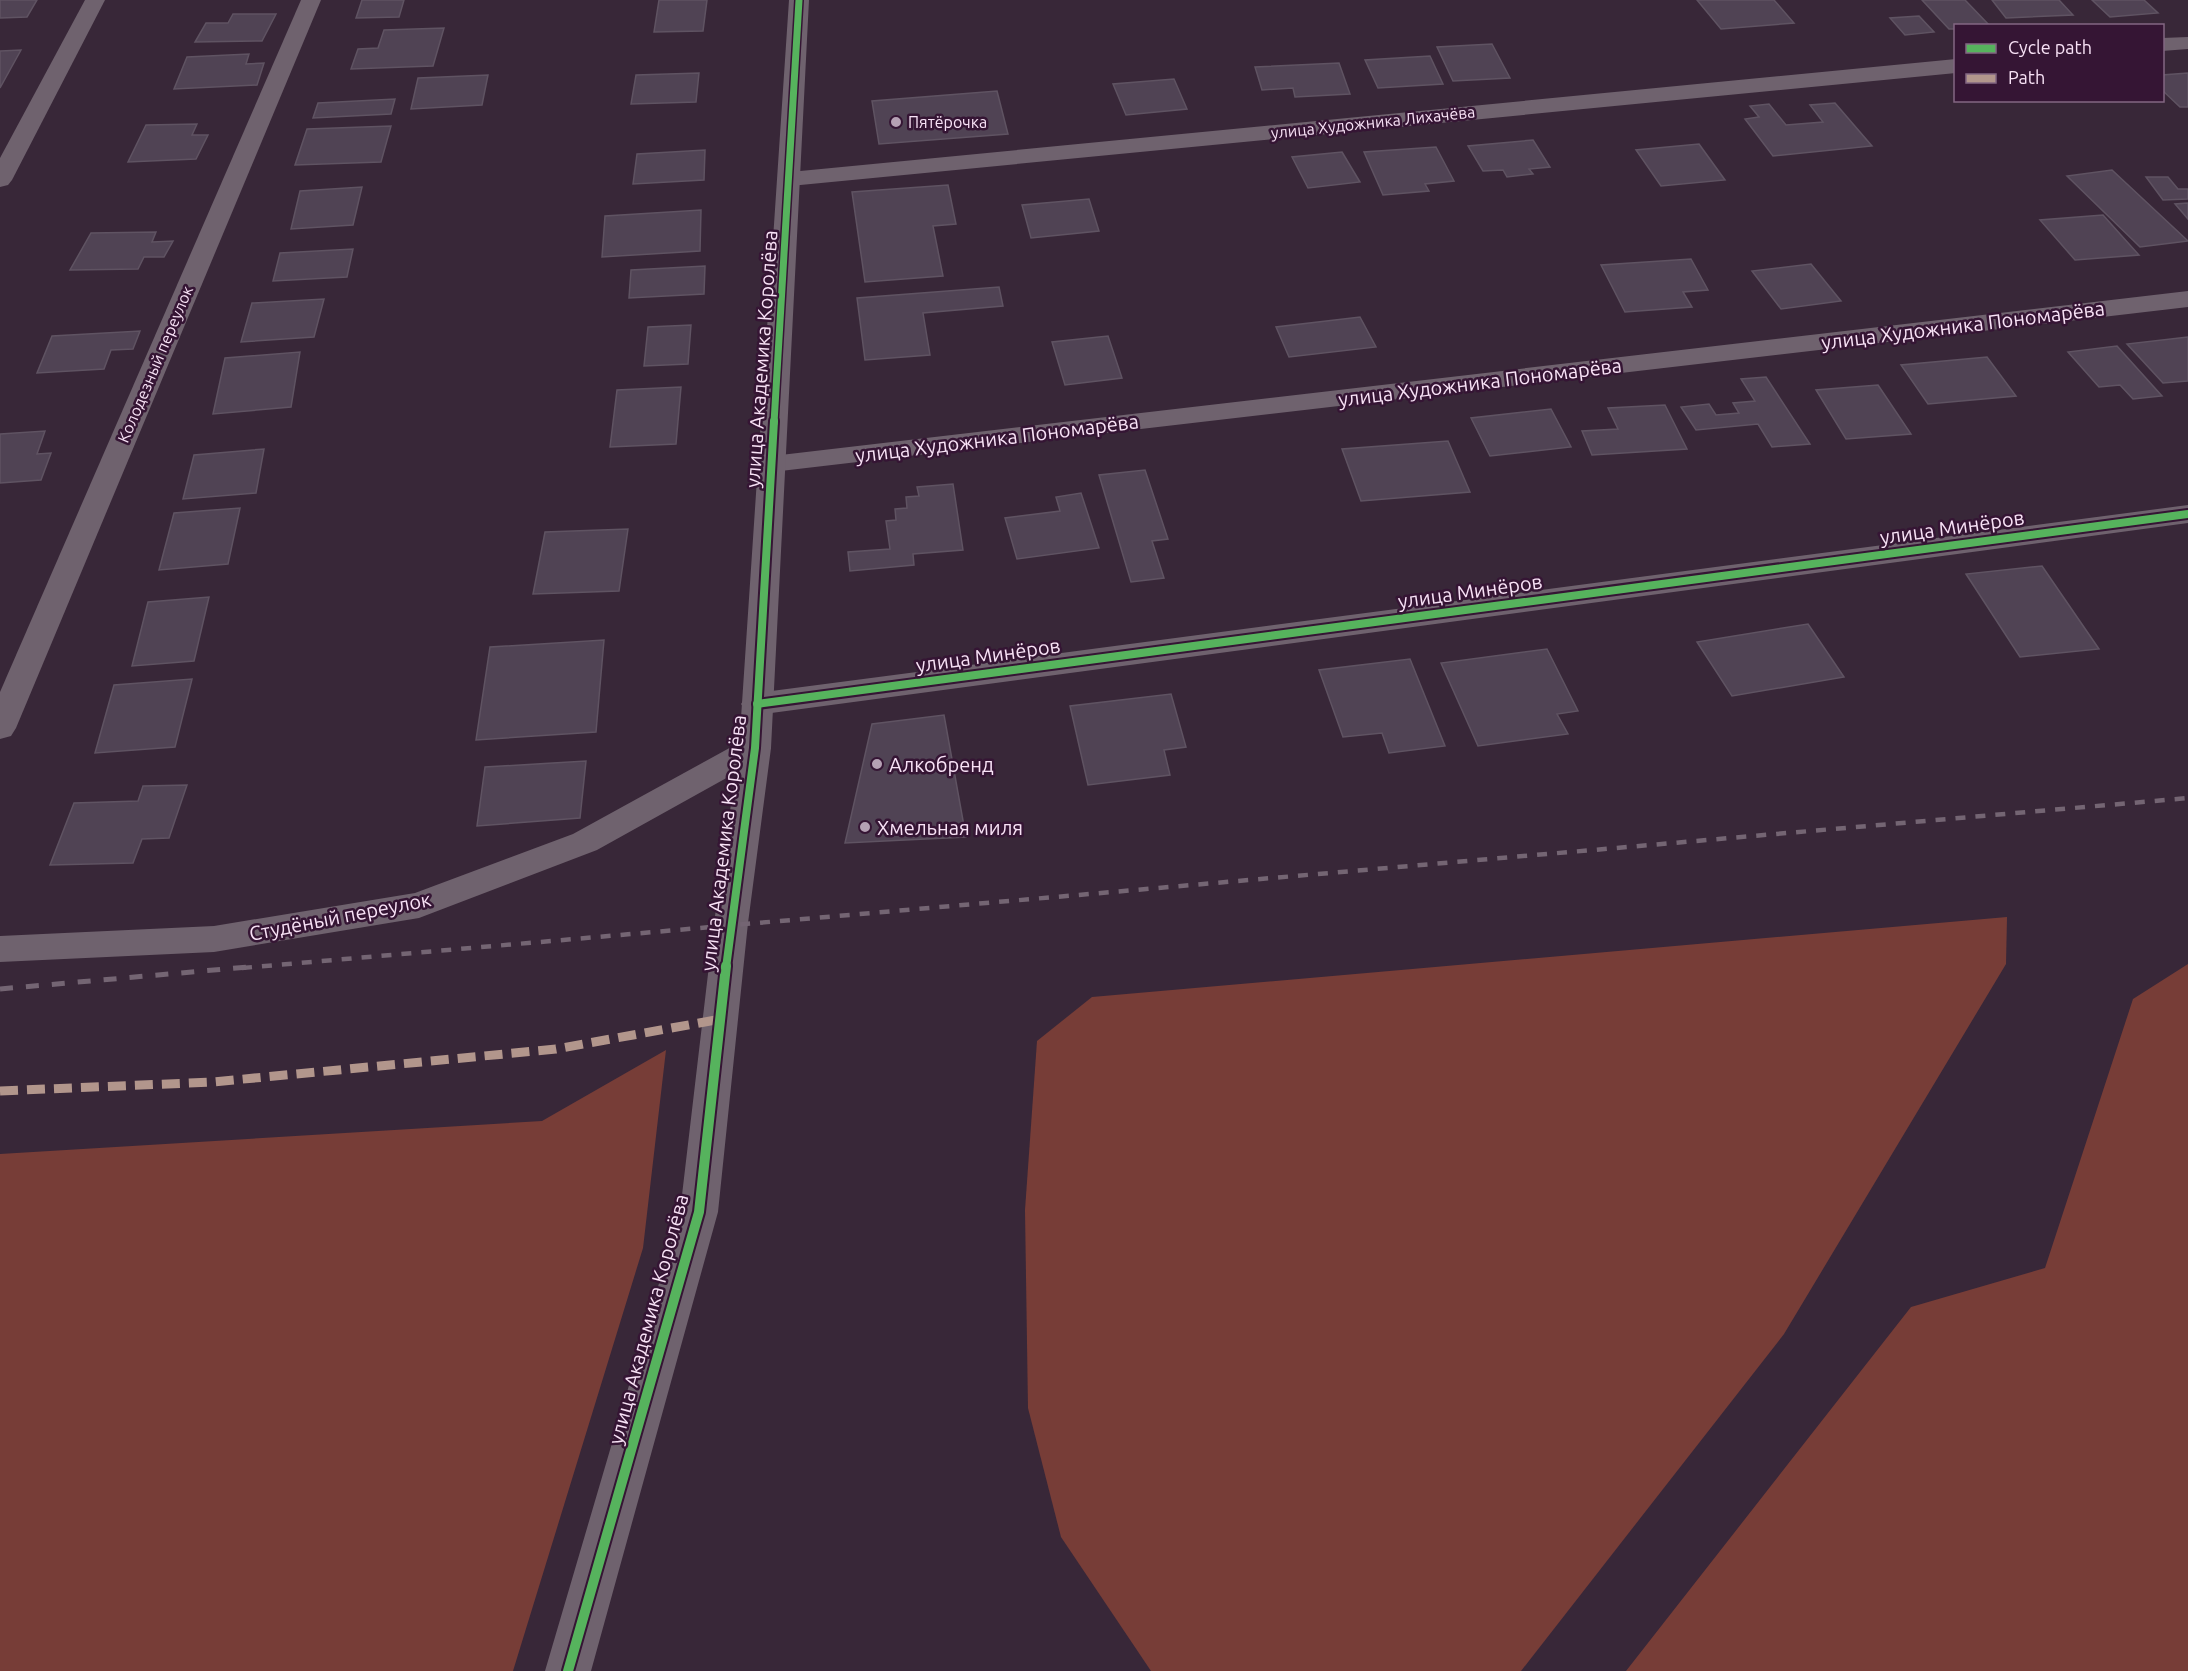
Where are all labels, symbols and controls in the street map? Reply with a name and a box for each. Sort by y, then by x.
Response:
legend [1954,24,2164,102]
text: Cycle path [2008,37,2092,57]
text: Path [2008,67,2045,87]
street label: улица Художника Лихачёва [1270,102,1476,142]
place label: Пятёрочка [908,113,987,131]
marker: Пятёрочка [889,115,903,129]
street label: улица Академика Королёва [741,229,781,489]
street label: Колодезный переулок [114,283,196,445]
street label: улица Художника Пономарёва [1820,296,2106,354]
street label: улица Художника Пономарёва [1337,353,1623,411]
street label: улица Художника Пономарёва [854,409,1140,467]
street label: улица Минёров [1878,505,2026,549]
street label: улица Минёров [1396,569,1544,613]
street label: улица Минёров [914,633,1062,677]
street label: улица Академика Королёва [696,713,750,973]
place label: Алкобренд [889,753,994,776]
marker: Алкобренд [870,757,884,771]
place label: Хмельная миля [877,816,1023,839]
marker: Хмельная миля [858,820,872,834]
street label: Студёный переулок [247,887,433,945]
street label: улица Академика Королёва [603,1191,693,1447]

